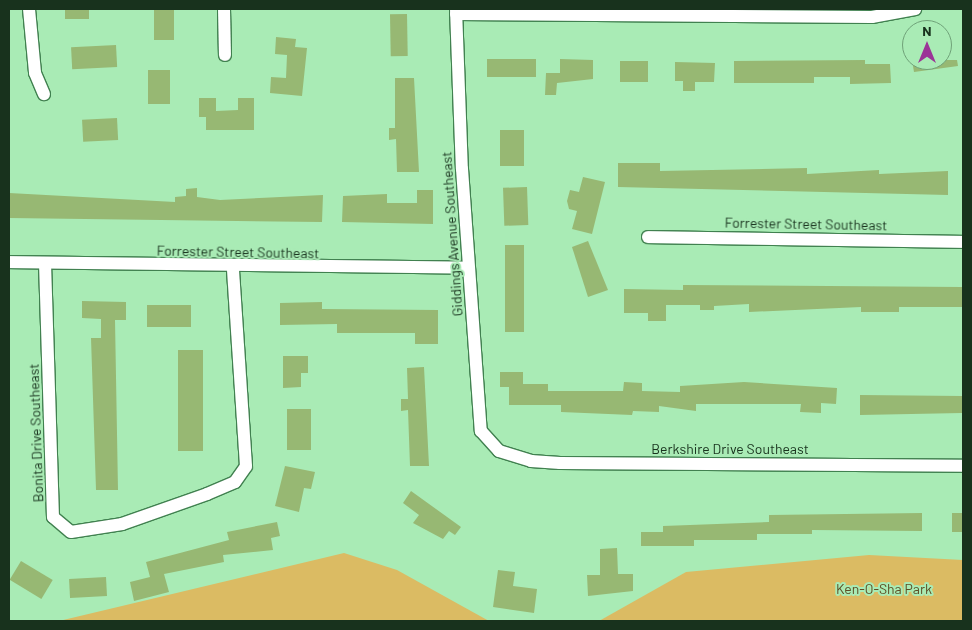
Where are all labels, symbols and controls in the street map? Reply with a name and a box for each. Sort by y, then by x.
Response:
north arrow [902,20,952,70]
text: N [922,22,932,39]
street label: Giddings Avenue Southeast [438,151,466,317]
street label: Forrester Street Southeast [725,214,887,234]
street label: Forrester Street Southeast [157,242,319,262]
street label: Bonita Drive Southeast [25,363,47,503]
street label: Berkshire Drive Southeast [651,441,809,457]
park label: Ken-O-Sha Park [836,581,932,597]

